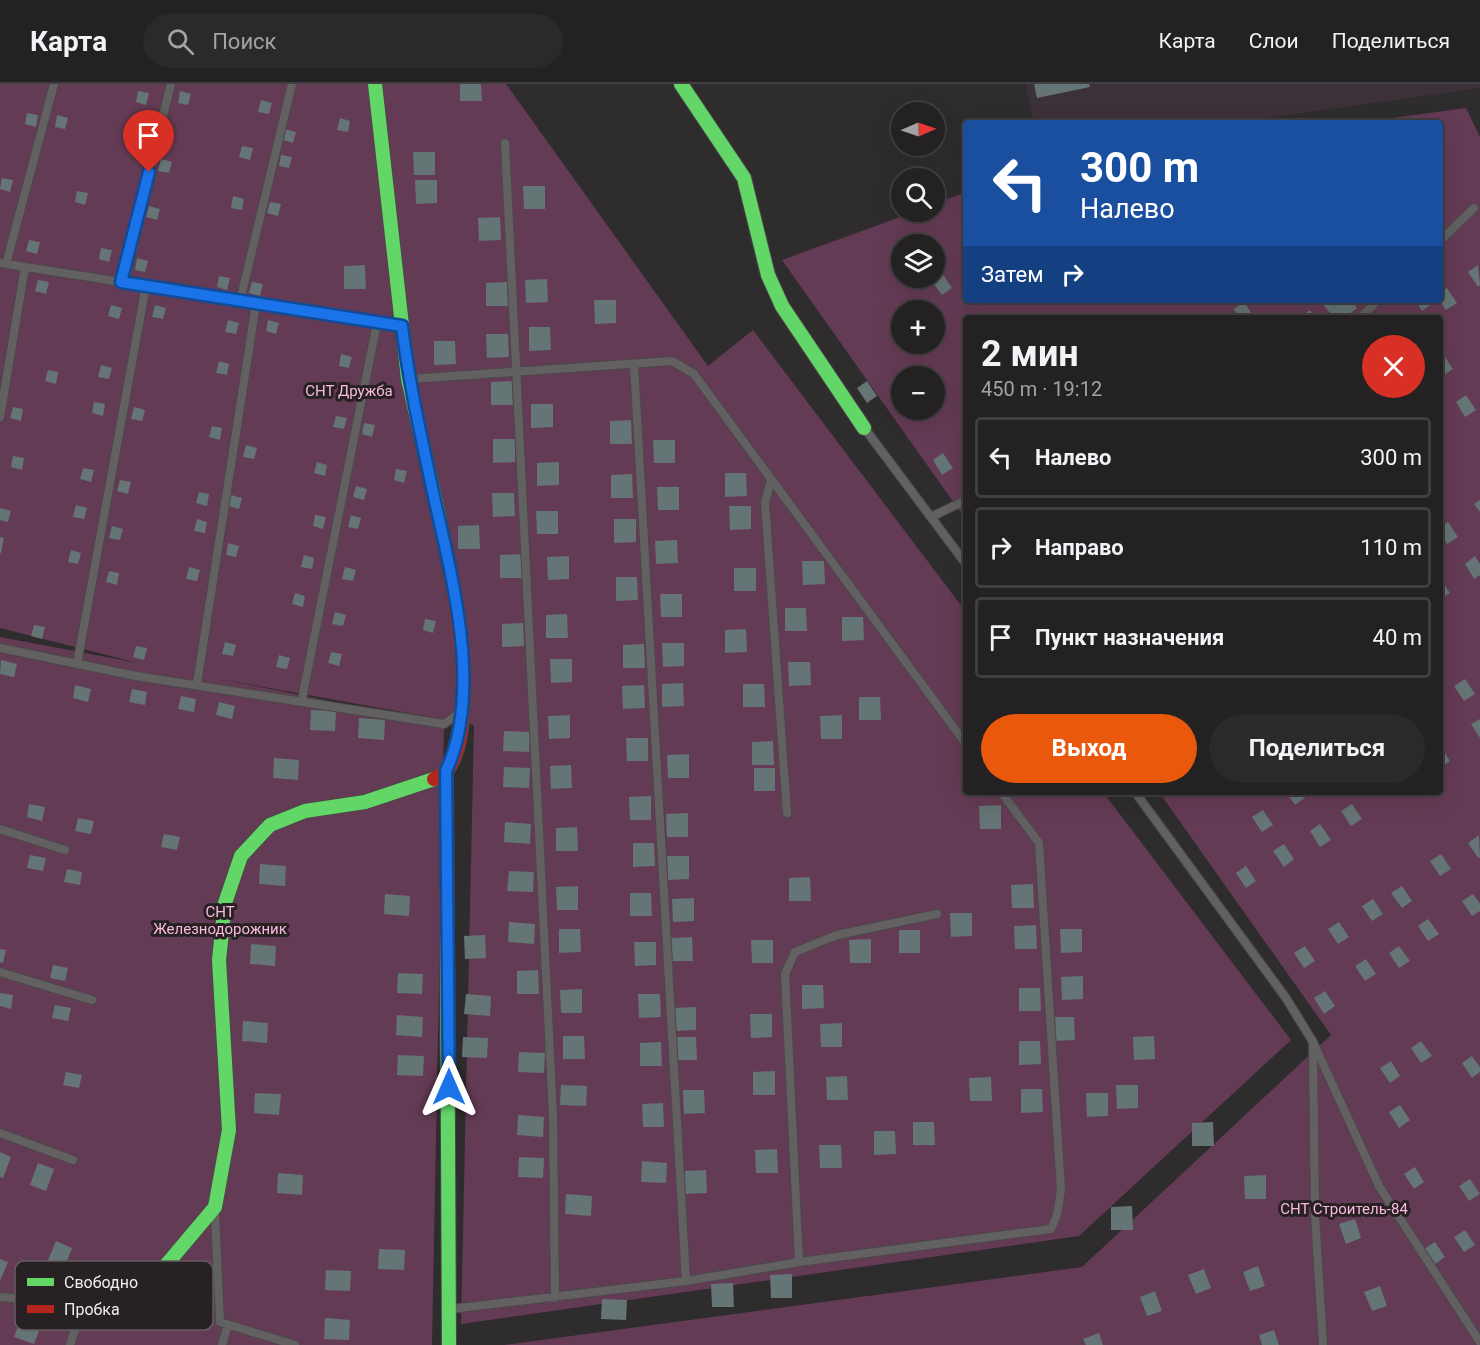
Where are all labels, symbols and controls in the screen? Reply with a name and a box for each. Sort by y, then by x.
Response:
search box [143,14,563,68]
text: Карта [30,25,107,58]
icon: search [164,25,197,58]
text: Поиск [212,29,277,54]
text: Карта [1159,29,1216,53]
text: Слои [1249,29,1299,53]
text: Поделиться [1332,29,1450,53]
north arrow [891,102,945,156]
map controls [891,102,945,420]
pin [123,110,174,172]
icon: arrive [132,119,165,152]
text: 300 m [1080,143,1199,192]
icon: left [981,144,1059,222]
button: search [891,168,945,222]
text: Налево [1080,193,1175,225]
button: layers [891,234,945,288]
icon: right [1056,258,1089,291]
text: Затем [981,262,1044,287]
button: + [891,300,945,354]
text: 2 мин [981,333,1079,375]
button: close [1362,335,1425,398]
button: − [891,366,945,420]
text: 450 m · 19:12 [981,377,1102,401]
park label: СНТ Дружба [305,382,393,400]
icon: left [984,441,1017,474]
text: Налево [1035,445,1112,470]
text: 300 m [1360,445,1422,470]
icon: right [984,531,1017,564]
text: Направо [1035,535,1124,560]
text: 110 m [1360,535,1422,560]
icon: arrive [984,621,1017,654]
text: Пункт назначения [1035,625,1224,650]
text: 40 m [1373,625,1422,650]
button: Выход [981,714,1197,783]
button: Поделиться [1209,714,1425,783]
park label: СНТ Железнодорожник [153,903,287,938]
position arrow [417,1055,481,1119]
park label: СНТ Строитель-84 [1280,1200,1408,1218]
legend [15,1261,213,1330]
text: Свободно [64,1273,138,1292]
text: Пробка [64,1300,120,1319]

